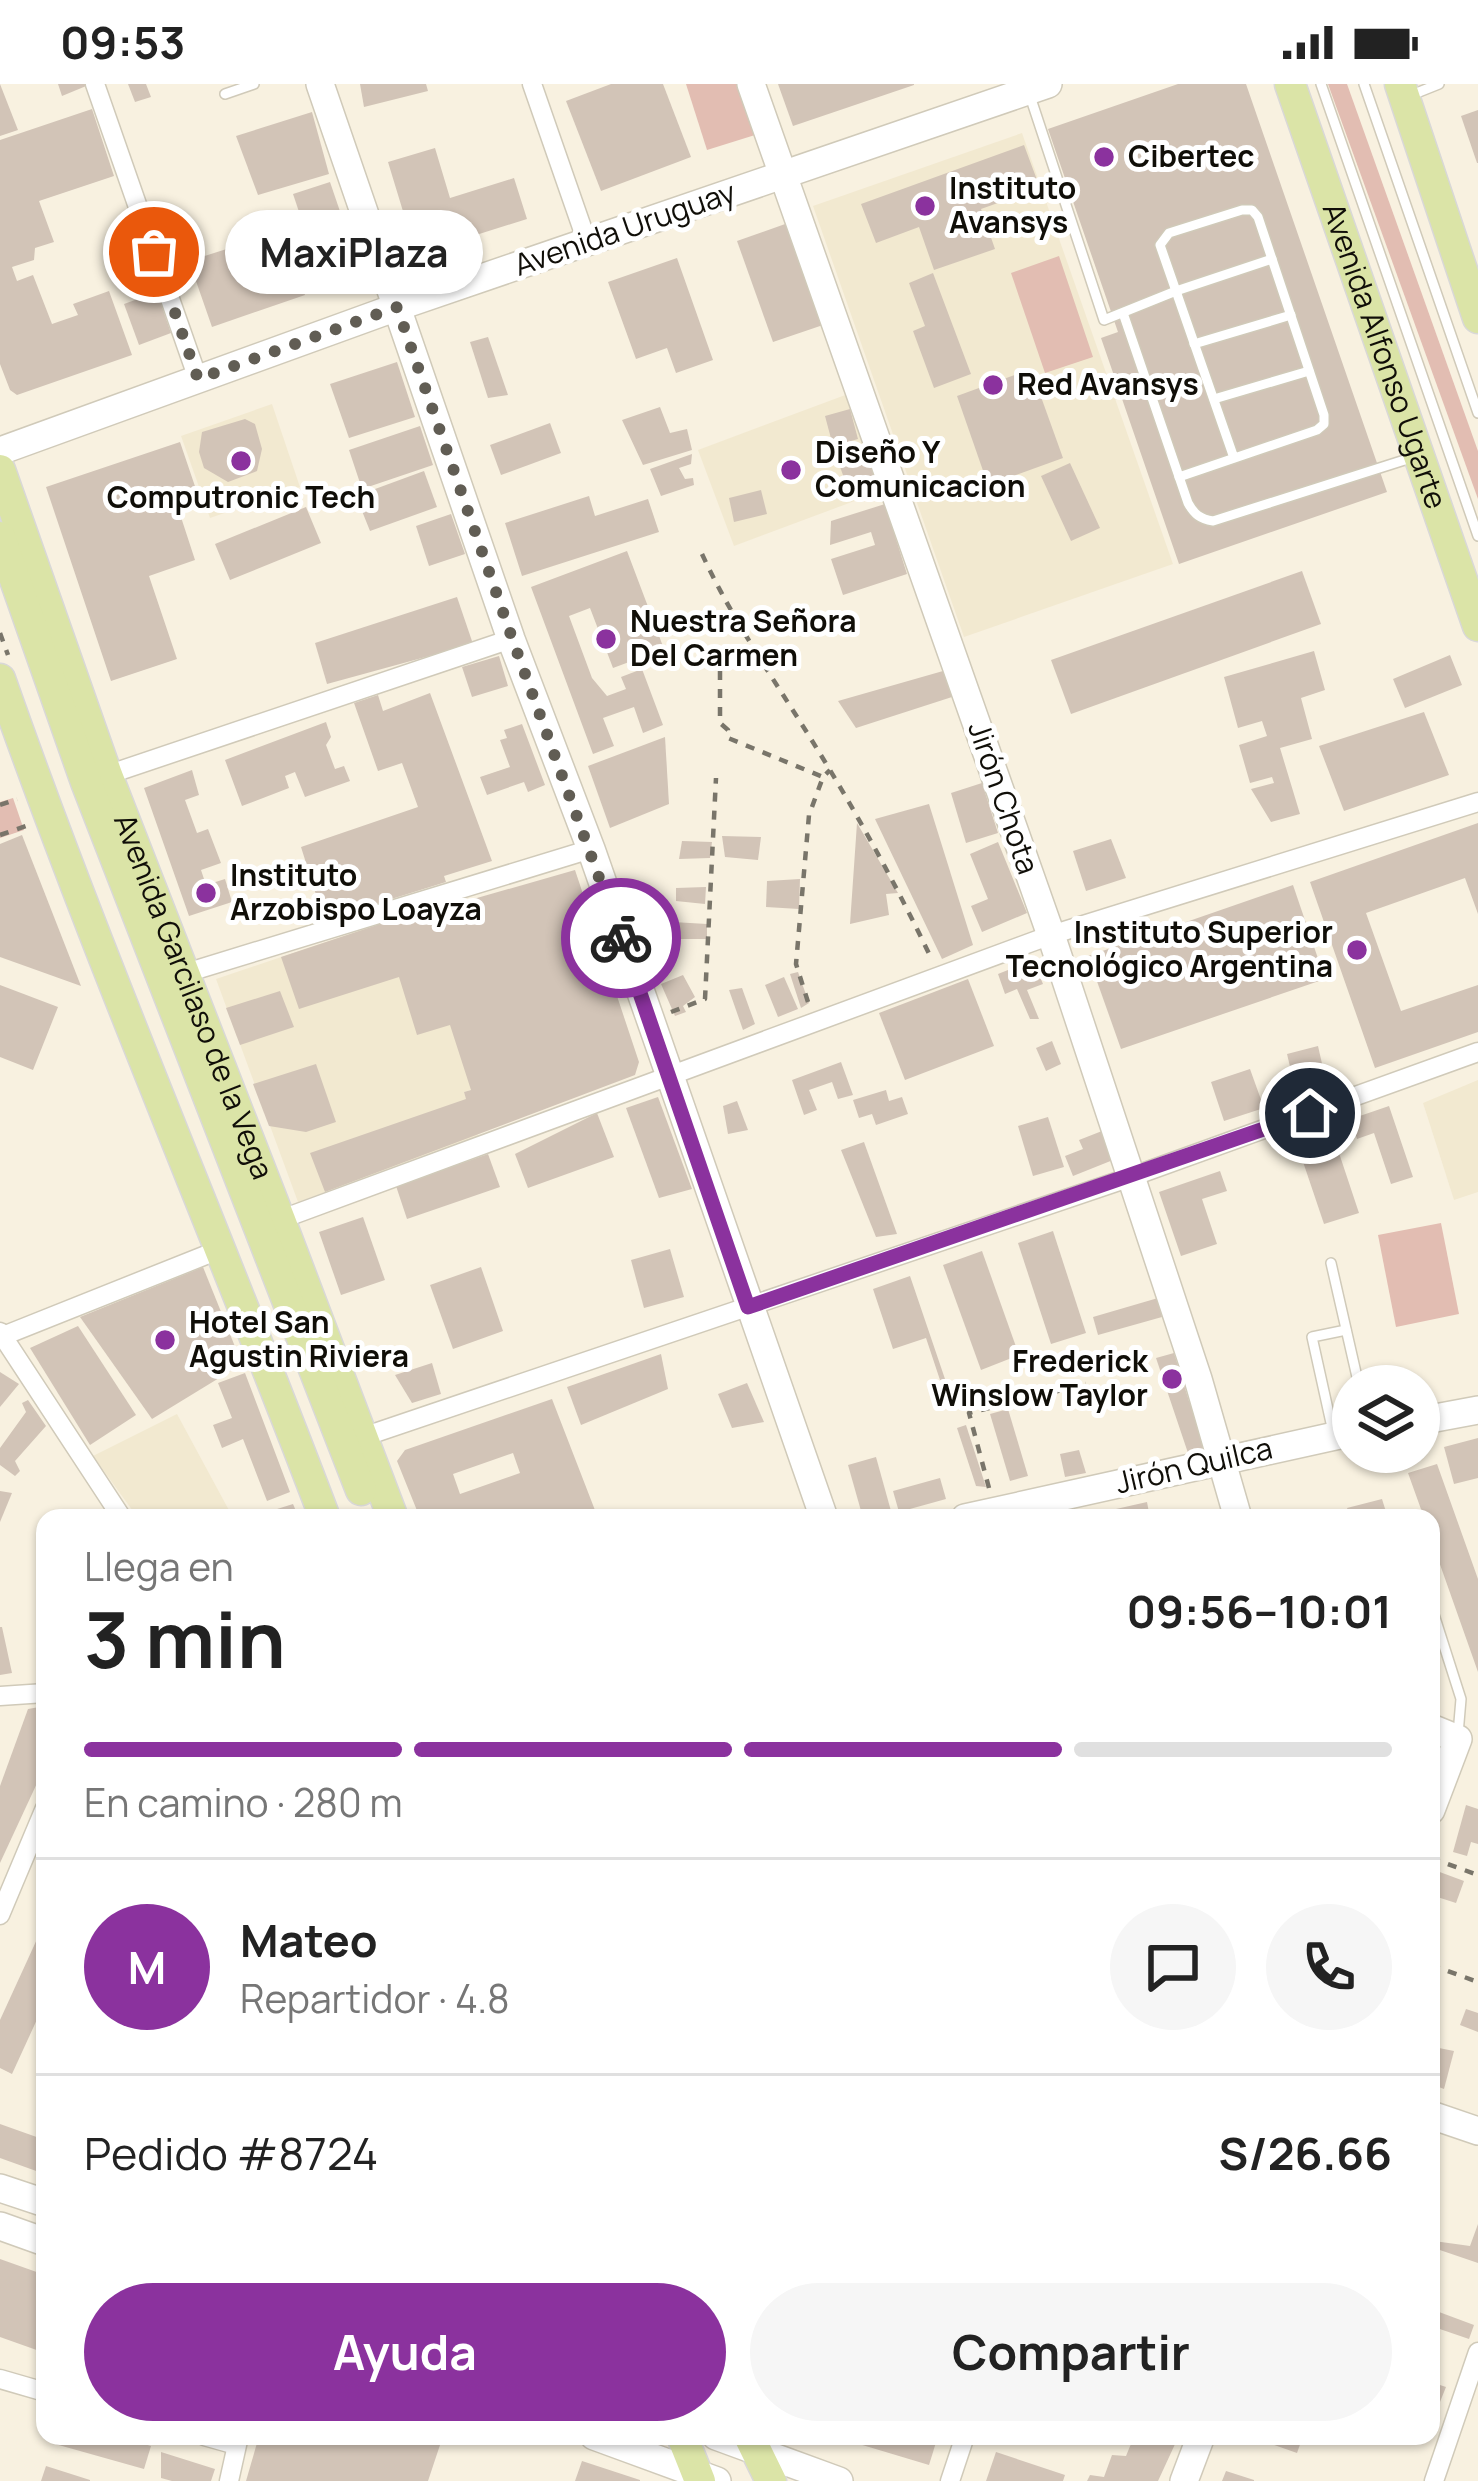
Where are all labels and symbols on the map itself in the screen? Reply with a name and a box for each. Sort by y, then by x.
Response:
place label: Cibertec [1128,135,1255,176]
marker: Cibertec [1091,144,1117,170]
place label: Instituto Avansys [949,167,1076,242]
street label: Avenida Uruguay [508,170,741,285]
marker: Instituto Avansys [912,193,938,219]
street label: Avenida Alfonso Ugarte [1314,197,1458,514]
pin [103,201,205,303]
callout: MaxiPlaza [226,210,484,294]
place label: Red Avansys [1017,363,1199,404]
marker: Red Avansys [980,372,1006,398]
place label: Diseño Y Comunicacion [815,431,1025,506]
marker: Computronic Tech [228,448,254,474]
marker: Diseño Y Comunicacion [778,457,804,483]
place label: Computronic Tech [107,476,375,517]
place label: Nuestra Señora Del Carmen [630,600,856,675]
marker: Nuestra Señora Del Carmen [593,626,619,652]
street label: Jirón Chota [959,716,1050,879]
street label: Avenida Garcilaso de la Vega [105,807,284,1185]
place label: Instituto Arzobispo Loayza [230,854,482,929]
courier [561,878,681,998]
marker: Instituto Arzobispo Loayza [193,880,219,906]
place label: Instituto Superior Tecnológico Argentina [1006,911,1333,986]
marker: Instituto Superior Tecnológico Argentina [1344,937,1370,963]
pin [1259,1062,1361,1164]
place label: Hotel San Agustin Riviera [189,1301,409,1376]
marker: Hotel San Agustin Riviera [152,1327,178,1353]
place label: Frederick Winslow Taylor [931,1340,1149,1415]
marker: Frederick Winslow Taylor [1159,1366,1185,1392]
street label: Jirón Quilca [1111,1427,1276,1502]

